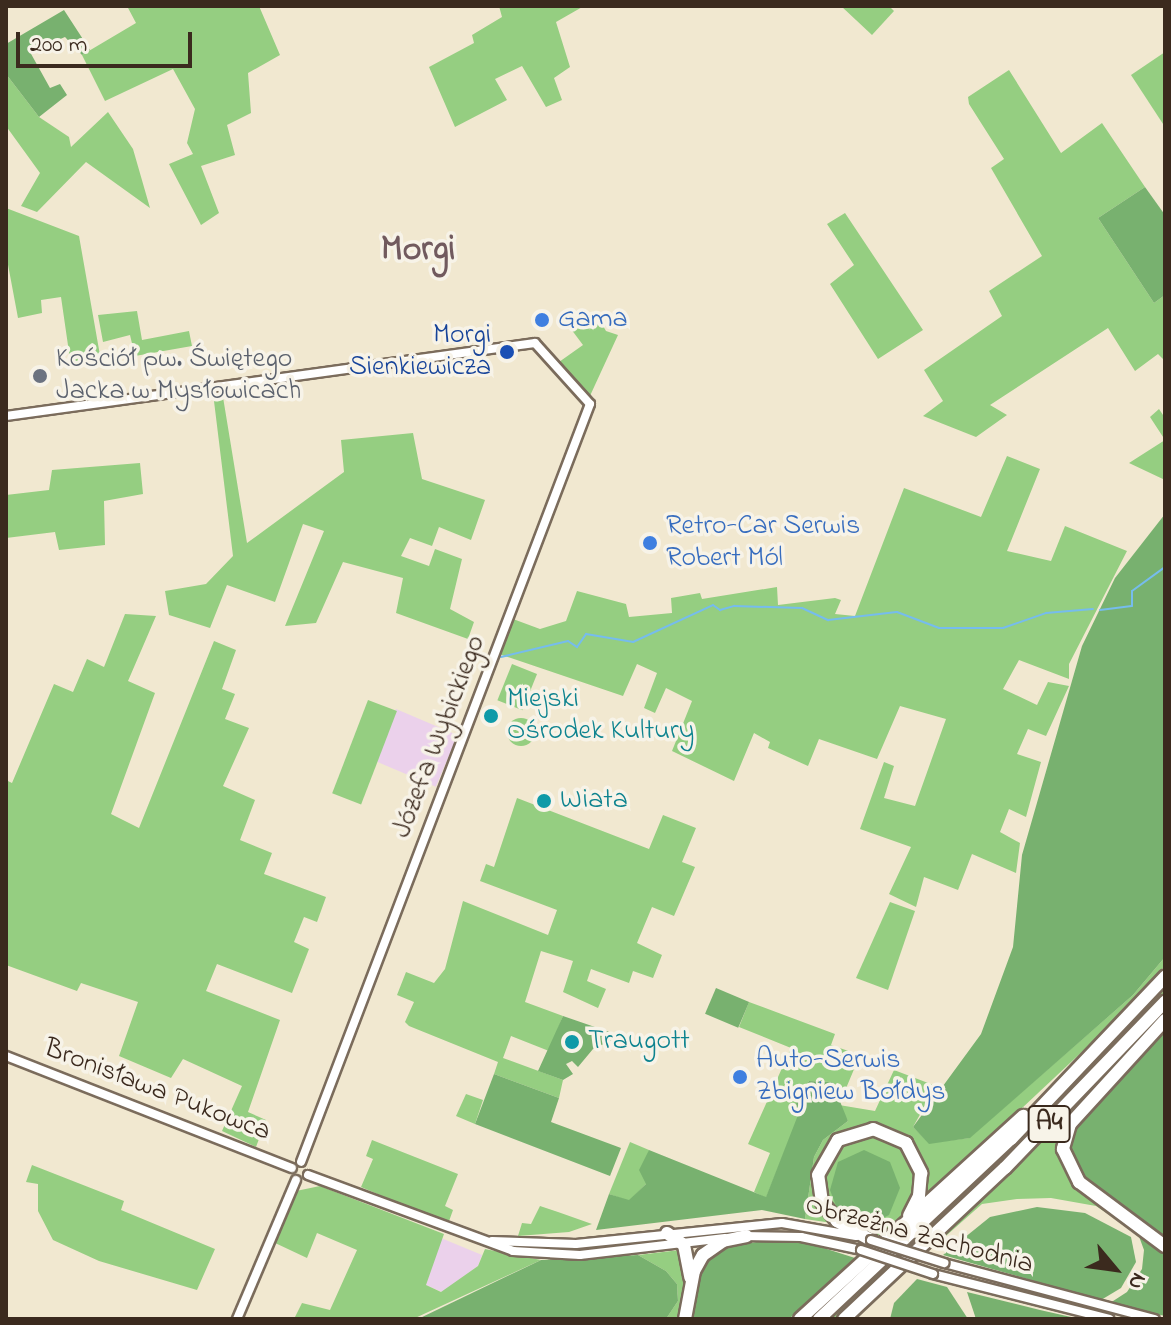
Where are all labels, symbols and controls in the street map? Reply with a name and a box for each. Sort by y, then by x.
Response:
scale bar [20,16,196,66]
text: 200 m [30,28,87,63]
district label: Morgi [381,229,455,273]
place label: Gama [558,303,628,337]
marker: Gama [533,311,551,329]
place label: Morgi Sienkiewicza [349,319,491,385]
place label: Kościół pw. Świętego Jacka w Mysłowicach [56,343,301,409]
marker: Morgi Sienkiewicza [498,343,516,361]
marker: Kościół pw. Świętego Jacka w Mysłowicach [31,367,49,385]
place label: Retro-Car Serwis Robert Mól [666,510,860,576]
marker: Retro-Car Serwis Robert Mól [641,534,659,552]
street label: Józefa Wybickiego [386,631,494,843]
place label: Miejski Ośrodek Kultury [507,683,694,749]
marker: Miejski Ośrodek Kultury [482,707,500,725]
place label: Wiata [560,784,628,818]
marker: Wiata [535,792,553,810]
place label: Traugott [588,1025,690,1059]
street label: Bronisława Pukowca [39,1032,275,1150]
marker: Traugott [563,1033,581,1051]
place label: Auto-Serwis Zbigniew Bołdys [756,1044,946,1110]
marker: Auto-Serwis Zbigniew Bołdys [731,1068,749,1086]
road number: A4 [1027,1102,1071,1146]
street label: Obrzeżna Zachodnia [801,1189,1037,1283]
north arrow [1075,1229,1155,1309]
text: N [1118,1266,1154,1295]

